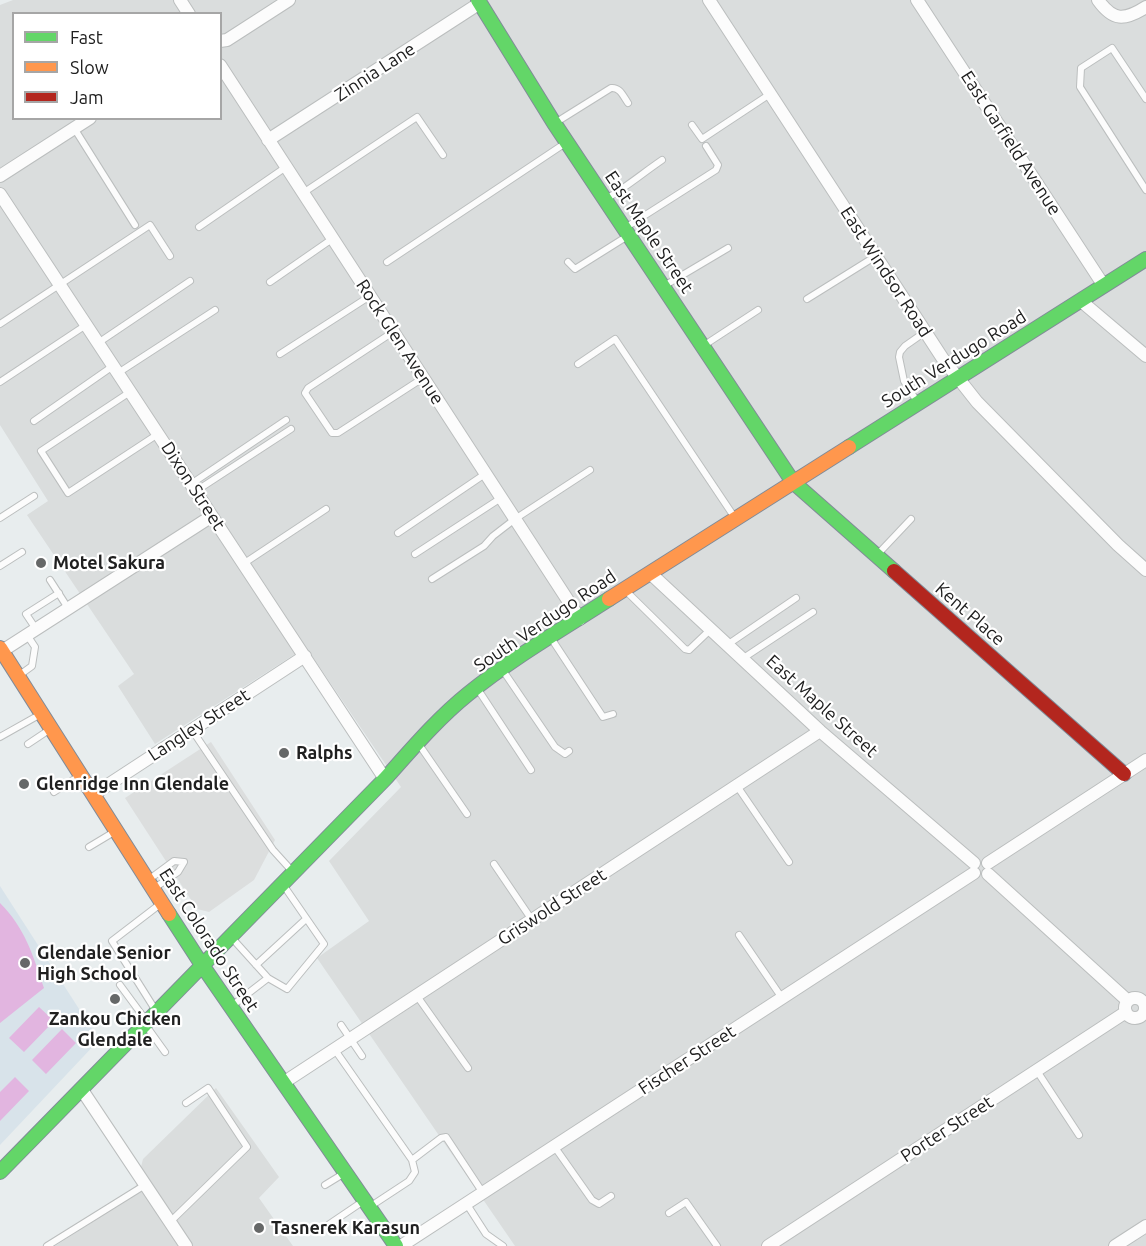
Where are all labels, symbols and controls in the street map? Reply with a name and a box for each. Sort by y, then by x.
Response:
legend [12,12,222,120]
text: Fast [70,27,103,47]
street label: Zinnia Lane [331,38,419,106]
text: Slow [70,57,109,77]
street label: East Garfield Avenue [956,67,1066,219]
text: Jam [70,87,104,107]
street label: East Maple Street [600,167,698,297]
street label: East Windsor Road [836,203,936,341]
street label: Rock Glen Avenue [351,275,449,409]
street label: South Verdugo Road [878,306,1030,412]
street label: Dixon Street [156,438,230,534]
place label: Motel Sakura [53,552,165,574]
marker: Motel Sakura [34,556,48,570]
street label: South Verdugo Road [470,565,620,677]
street label: Kent Place [931,578,1009,650]
street label: East Maple Street [762,650,882,762]
street label: Langley Street [144,684,254,766]
place label: Ralphs [296,742,352,764]
marker: Ralphs [277,746,291,760]
place label: Glenridge Inn Glendale [36,773,229,795]
marker: Glenridge Inn Glendale [17,777,31,791]
street label: East Colorado Street [155,864,263,1016]
street label: Griswold Street [494,864,610,950]
place label: Glendale Senior High School [37,942,171,984]
marker: Glendale Senior High School [18,956,32,970]
marker: Zankou Chicken Glendale [108,992,122,1006]
place label: Zankou Chicken Glendale [49,1008,181,1050]
street label: Fischer Street [634,1021,740,1099]
street label: Porter Street [897,1091,997,1167]
place label: Tasnerek Karasun [271,1217,420,1239]
marker: Tasnerek Karasun [252,1221,266,1235]

